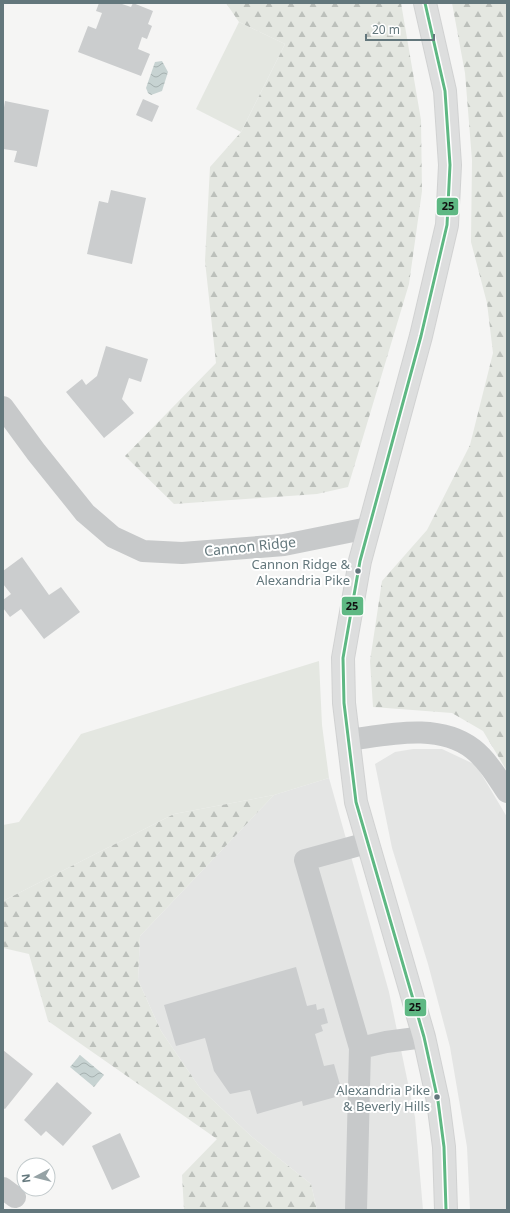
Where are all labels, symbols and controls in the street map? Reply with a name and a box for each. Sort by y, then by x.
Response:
scale bar [366,16,434,42]
text: 20 m [372,21,400,38]
line badge: 25 [436,197,459,216]
text: 25 [442,198,454,213]
street label: Cannon Ridge [203,532,297,560]
place label: Cannon Ridge & Alexandria Pike [251,555,350,589]
marker: Cannon Ridge & Alexandria Pike [353,566,363,576]
line badge: 25 [341,596,364,616]
text: 25 [346,598,358,613]
line badge: 25 [404,998,427,1017]
text: 25 [409,999,421,1014]
place label: Alexandria Pike & Beverly Hills [336,1081,430,1115]
marker: Alexandria Pike & Beverly Hills [432,1092,442,1102]
north arrow [16,1157,56,1197]
text: N [18,1173,34,1184]

